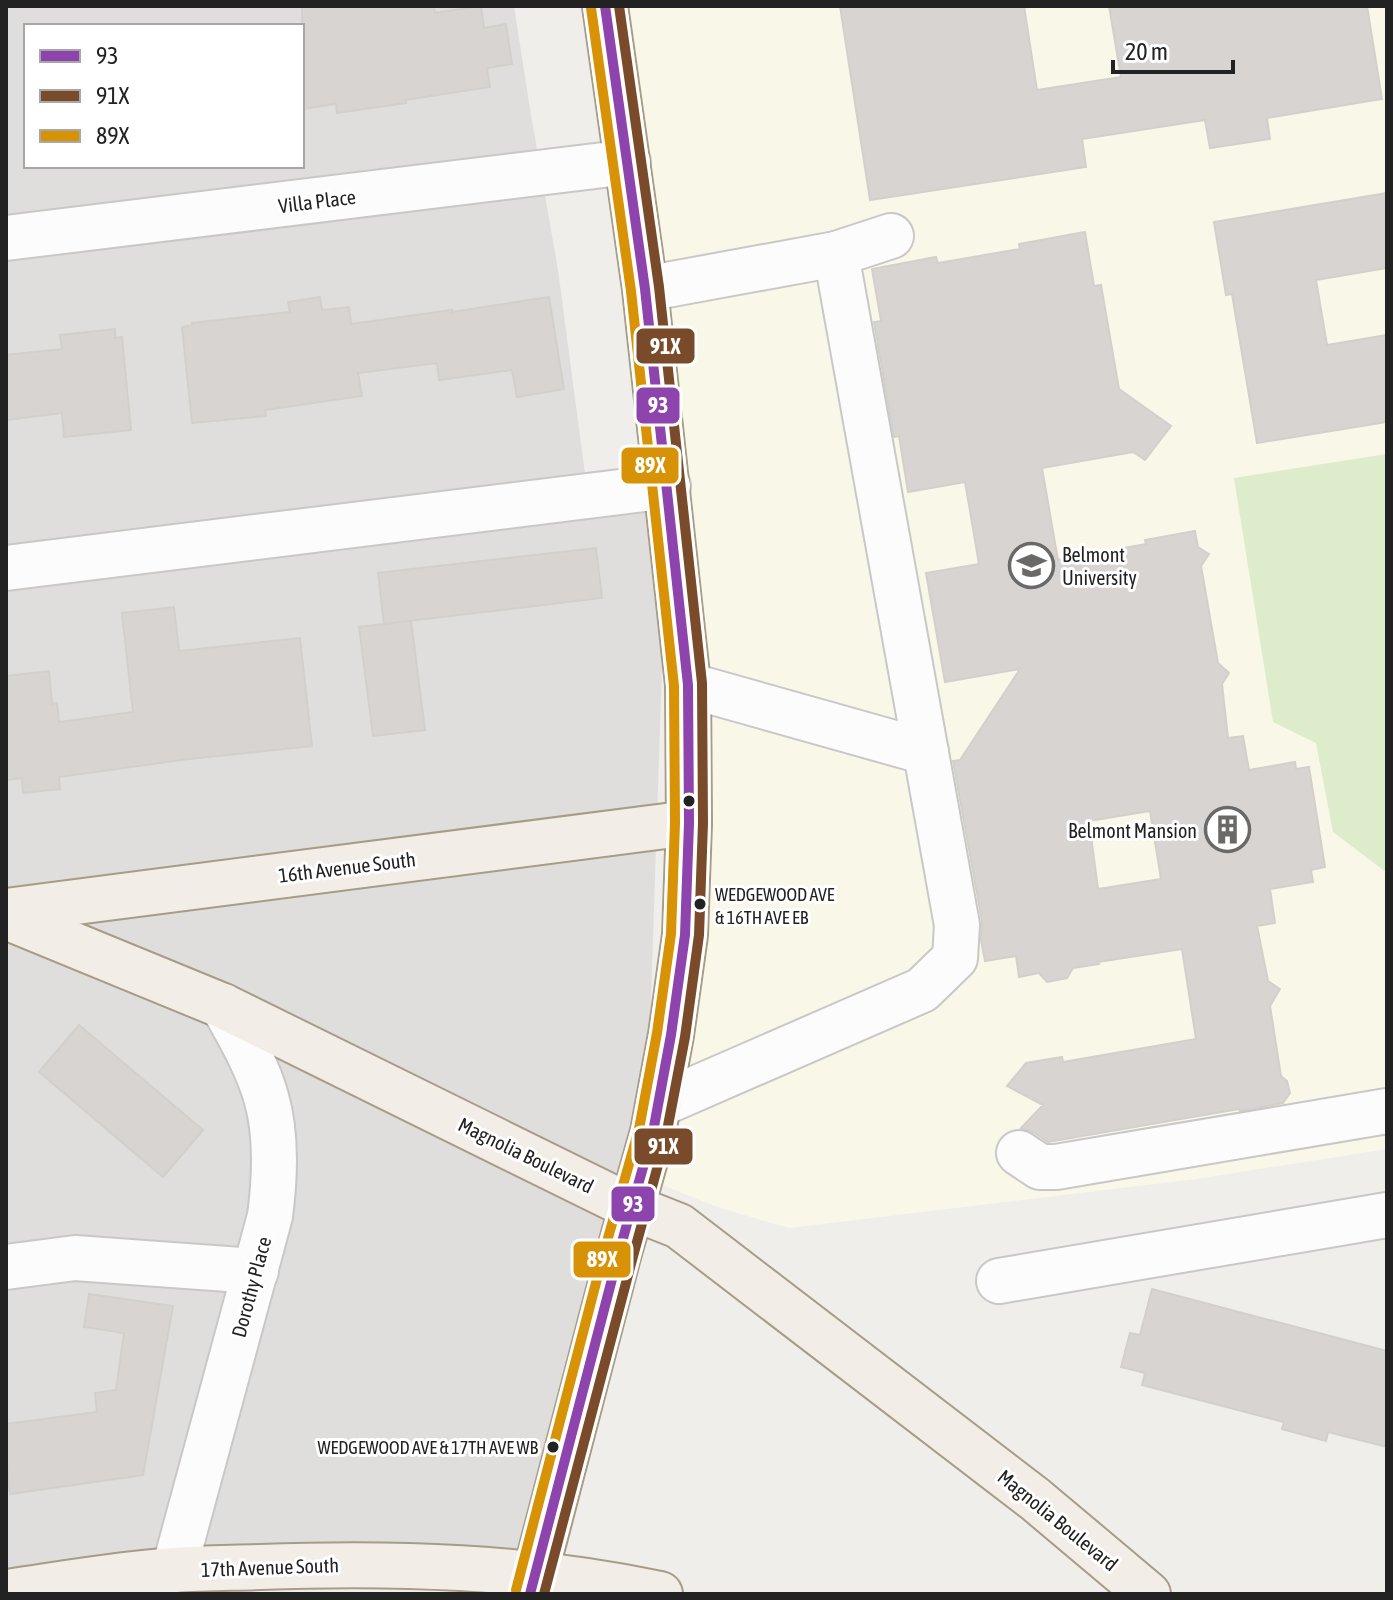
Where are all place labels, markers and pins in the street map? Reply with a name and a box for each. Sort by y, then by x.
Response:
school or university icon: Belmont University [1007,541,1055,589]
place label: Belmont University [1062,543,1137,589]
unlabelled marker [681,793,697,809]
building icon: Belmont Mansion [1204,806,1252,854]
place label: Belmont Mansion [1068,819,1197,842]
place label: WEDGEWOOD AVE & 16TH AVE EB [715,884,835,928]
marker: WEDGEWOOD AVE & 16TH AVE EB [692,896,708,912]
place label: WEDGEWOOD AVE & 17TH AVE WB [318,1437,538,1458]
marker: WEDGEWOOD AVE & 17TH AVE WB [545,1439,561,1455]

